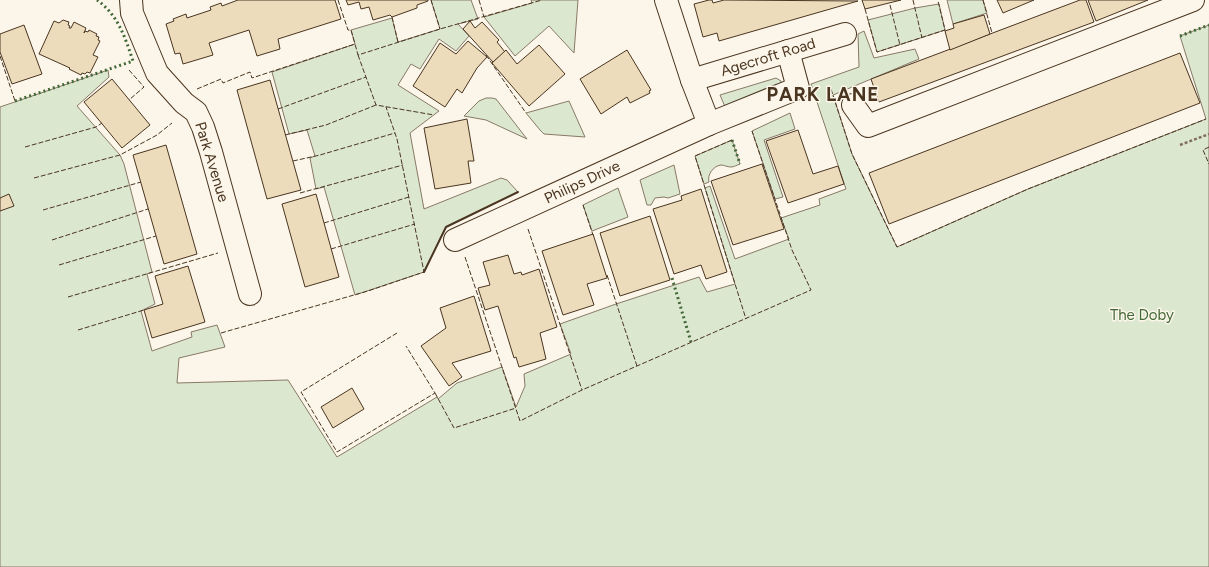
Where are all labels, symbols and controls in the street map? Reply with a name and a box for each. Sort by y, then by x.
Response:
street label: Agecroft Road [718,34,818,80]
district label: PARK LANE [766,83,880,106]
street label: Park Avenue [191,120,233,204]
street label: Philips Drive [541,157,623,207]
park label: The Doby [1110,306,1174,324]

